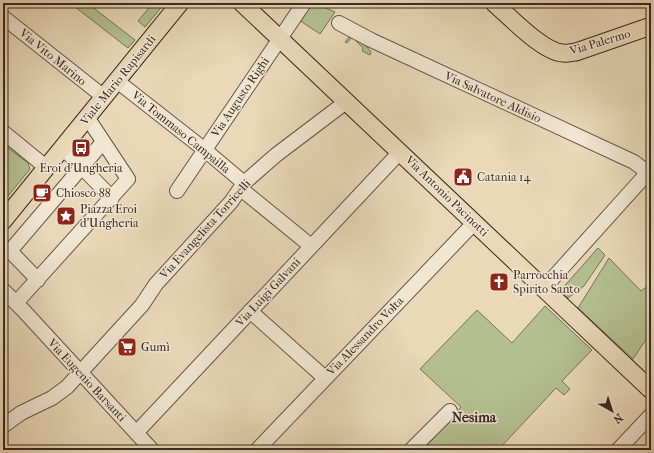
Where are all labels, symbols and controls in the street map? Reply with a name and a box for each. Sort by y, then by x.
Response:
street label: Via Vito Marino [16,25,89,88]
street label: Via Palermo [567,26,632,58]
street label: Viale Mario Rapisardi [77,32,159,129]
street label: Via Augusto Righi [207,54,272,141]
street label: Via Salvatore Aldisio [442,68,543,125]
street label: Via Tommaso Campailla [128,87,233,176]
bus stop icon: Eroi d'Ungheria [70,137,92,159]
street label: Via Antonio Pacinotti [402,152,492,240]
place label: Eroi d'Ungheria [39,161,123,175]
public building icon: Catania 14 [452,166,474,188]
place label: Catania 14 [477,170,531,184]
street label: Via Evangelista Torricelli [156,176,254,282]
cafe icon: Chiosco 88 [31,182,53,204]
place label: Chiosco 88 [56,186,111,200]
place label: Piazza Eroi d'Ungheria [80,202,139,230]
place icon: Piazza Eroi d'Ungheria [55,205,77,227]
street label: Via Luigi Galvani [232,254,304,330]
place label: Parrocchia Spirito Santo [513,268,580,296]
church icon: Parrocchia Spirito Santo [488,271,510,293]
street label: Via Alessandro Volta [323,293,407,379]
street label: Via Eugenio Barsanti [44,335,129,425]
supermarket icon: Gumì [116,336,138,358]
place label: Gumì [141,340,170,354]
north arrow [592,391,632,431]
district label: Nesima [452,409,497,426]
text: N [610,411,625,426]

